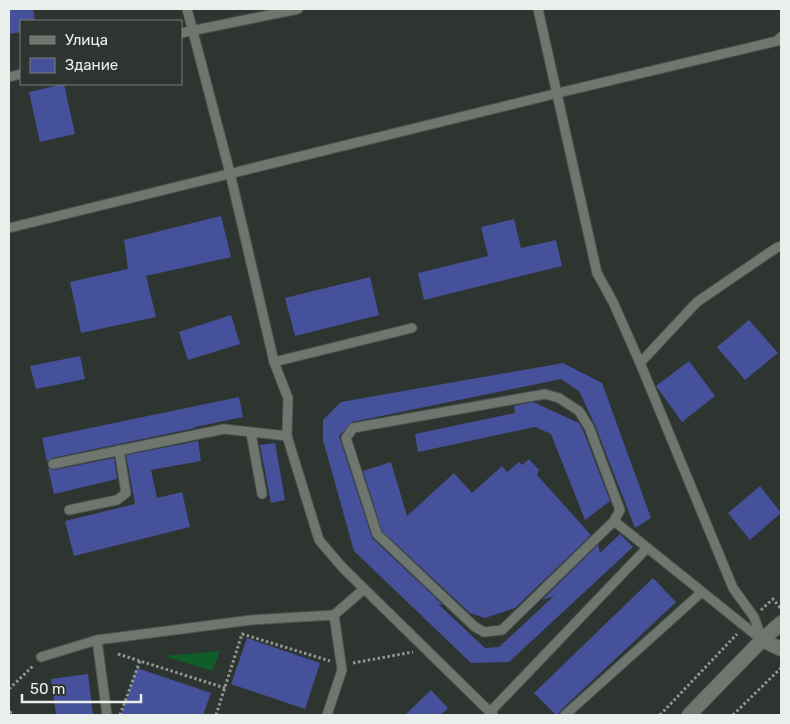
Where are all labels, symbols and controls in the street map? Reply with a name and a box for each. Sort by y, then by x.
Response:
legend [20,20,182,85]
text: Улица [65,31,108,49]
text: Здание [65,56,118,74]
scale bar [22,672,141,704]
text: 50 m [30,680,65,698]

